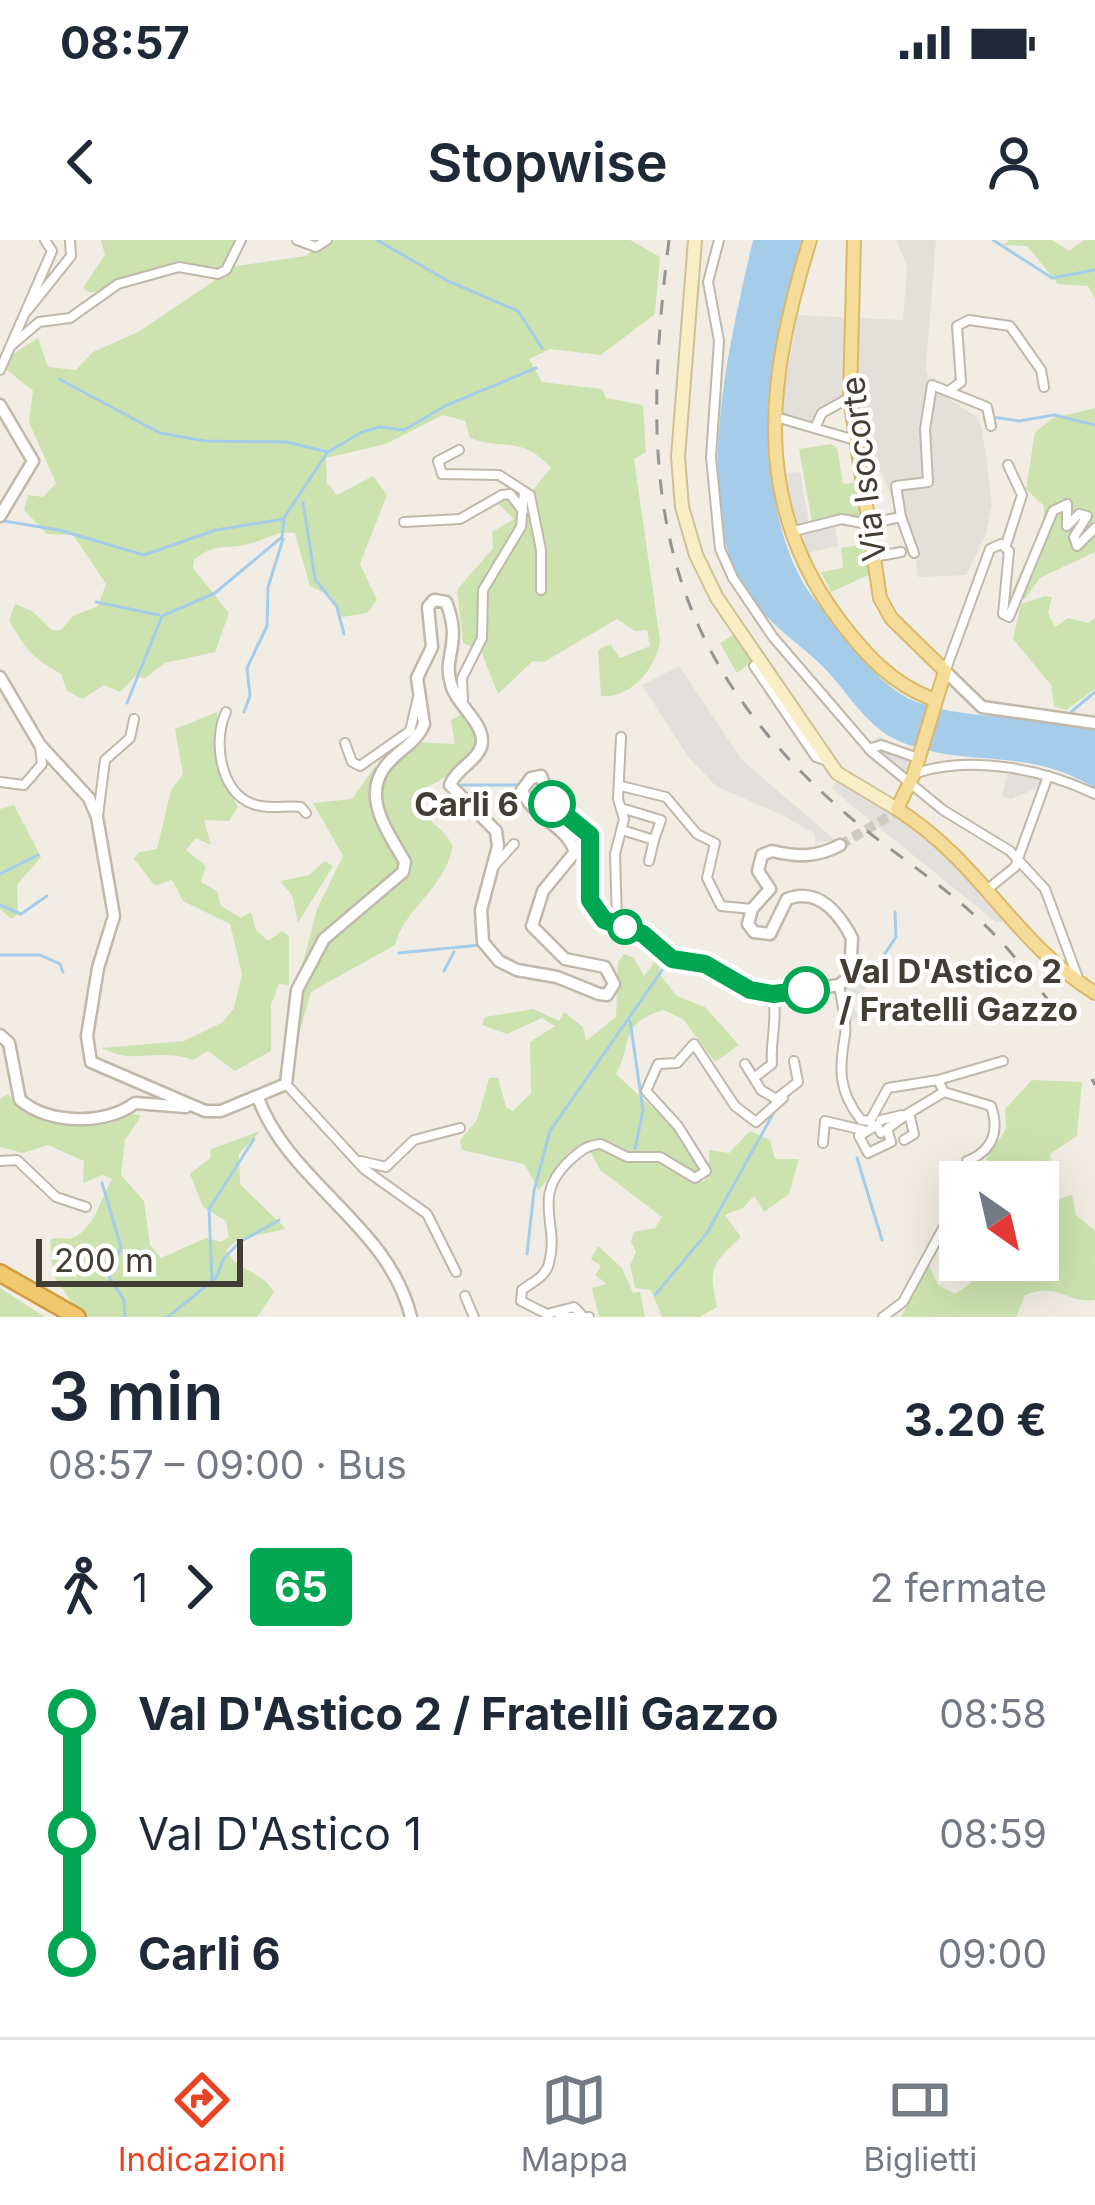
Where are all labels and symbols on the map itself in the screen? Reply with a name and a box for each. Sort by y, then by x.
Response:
street label: Via Isocorte [832,374,894,564]
marker: Carli 6 [530,782,574,826]
place label: Carli 6 [414,784,519,824]
unlabelled marker [609,911,641,943]
place label: Val D'Astico 2 / Fratelli Gazzo [839,951,1078,1029]
marker: Val D'Astico 2 / Fratelli Gazzo [784,968,828,1012]
north arrow [939,1161,1059,1281]
scale bar [36,1233,243,1286]

